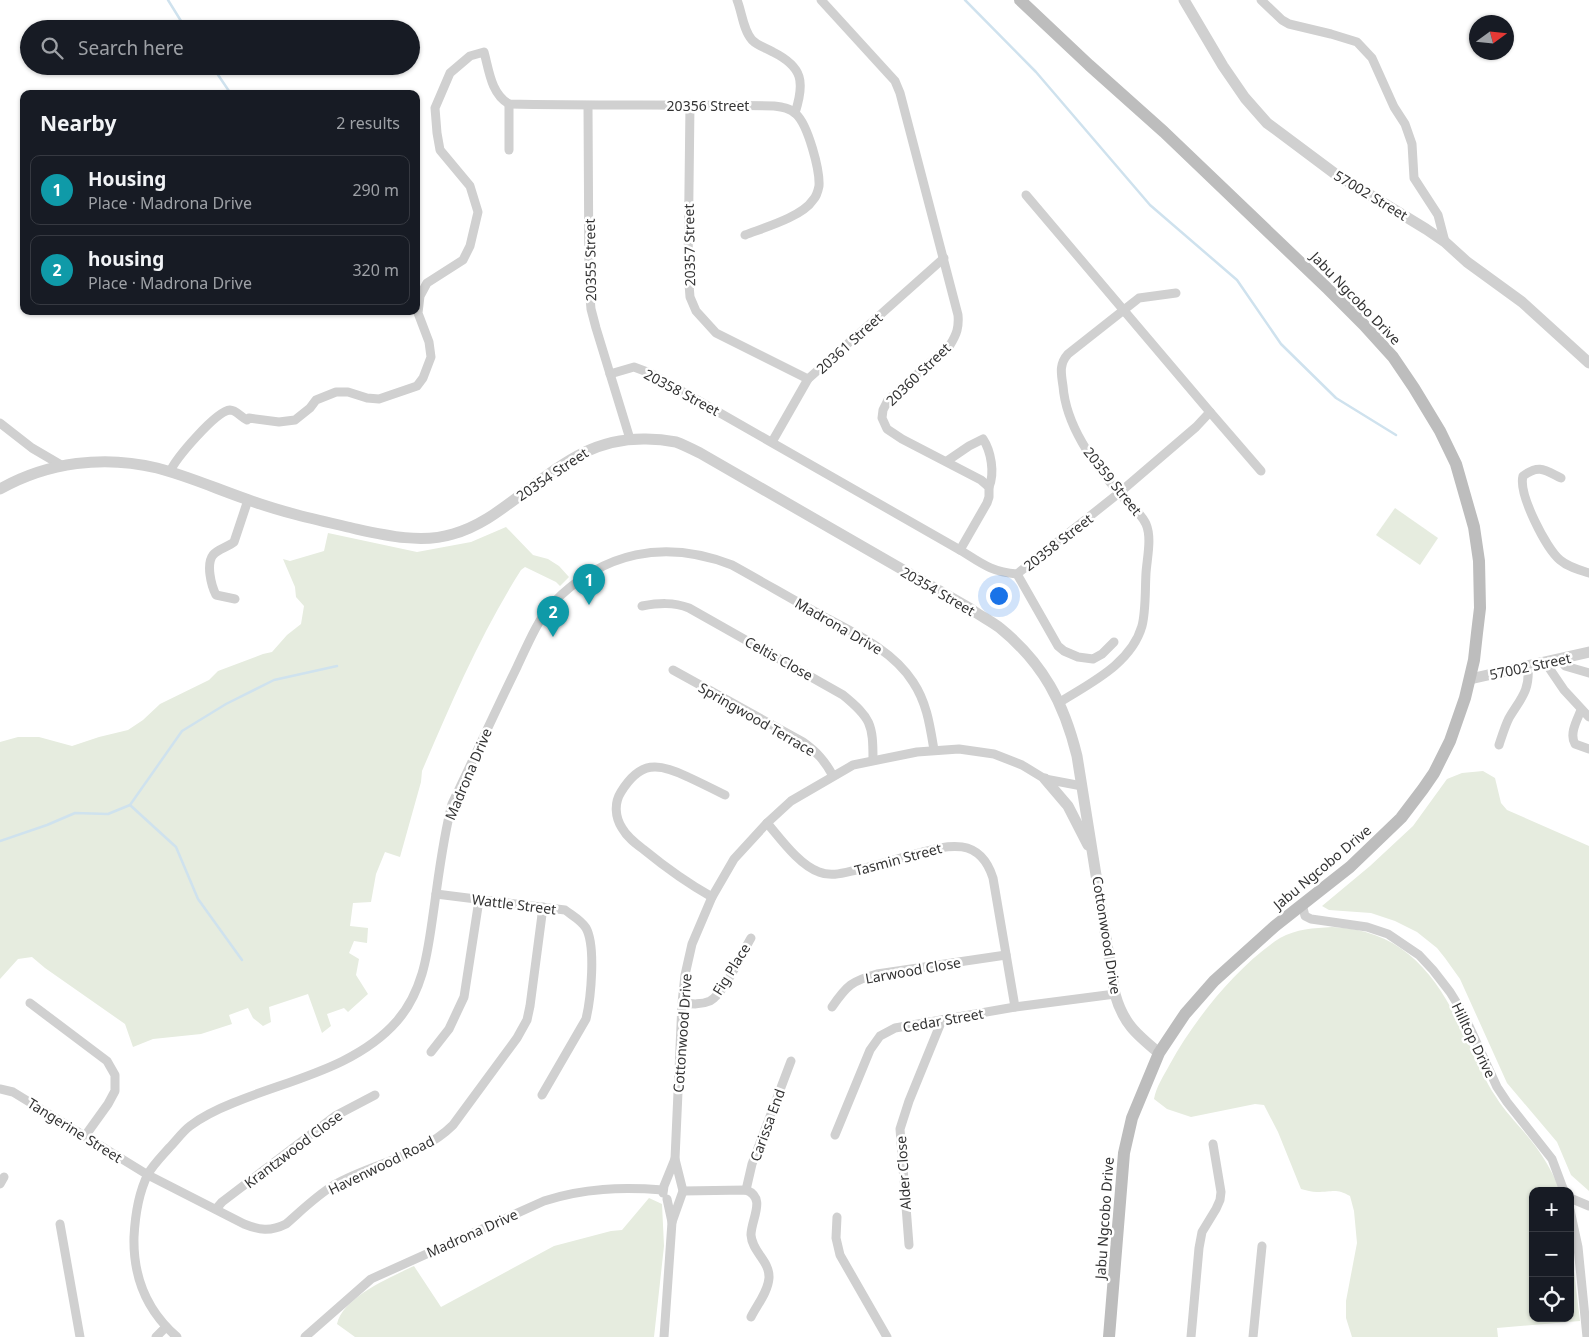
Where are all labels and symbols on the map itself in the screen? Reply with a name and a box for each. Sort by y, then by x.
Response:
north arrow [1469,15,1514,60]
street label: 20356 Street [667,96,749,115]
street label: 57002 Street [1331,166,1411,224]
street label: 20357 Street [679,203,699,287]
street label: 20355 Street [580,218,600,302]
street label: Jabu Ngcobo Drive [1305,246,1405,349]
street label: 20361 Street [812,308,886,378]
street label: 20360 Street [882,338,954,410]
street label: 20358 Street [641,364,723,420]
street label: 20354 Street [512,443,592,505]
street label: 20359 Street [1080,443,1146,519]
street label: 20358 Street [1020,509,1096,575]
street label: 20354 Street [897,562,979,620]
pin: 1 [573,564,605,605]
your location [986,583,1012,609]
street label: Madrona Drive [792,593,886,659]
pin: 2 [537,596,569,637]
street label: Celtis Close [742,632,816,685]
street label: 57002 Street [1488,648,1572,684]
street label: Springwood Terrace [695,678,819,760]
street label: Madrona Drive [440,725,496,823]
street label: Jabu Ngcobo Drive [1267,820,1375,915]
street label: Tasmin Street [852,838,944,880]
street label: Cottonwood Drive [1088,875,1126,996]
street label: Wattle Street [471,889,557,919]
street label: Fig Place [708,939,754,998]
street label: Larwood Close [864,952,962,988]
street label: Cottonwood Drive [668,973,696,1093]
street label: Hilltop Drive [1448,999,1500,1081]
street label: Cedar Street [901,1004,985,1036]
street label: Carissa End [745,1086,789,1164]
street label: Tangerine Street [24,1093,126,1167]
street label: Krantzwood Close [240,1106,346,1192]
street label: Havenwood Road [325,1131,437,1199]
street label: Alder Close [891,1135,915,1211]
street label: Jabu Ngcobo Drive [1090,1156,1118,1282]
street label: Madrona Drive [423,1204,521,1262]

